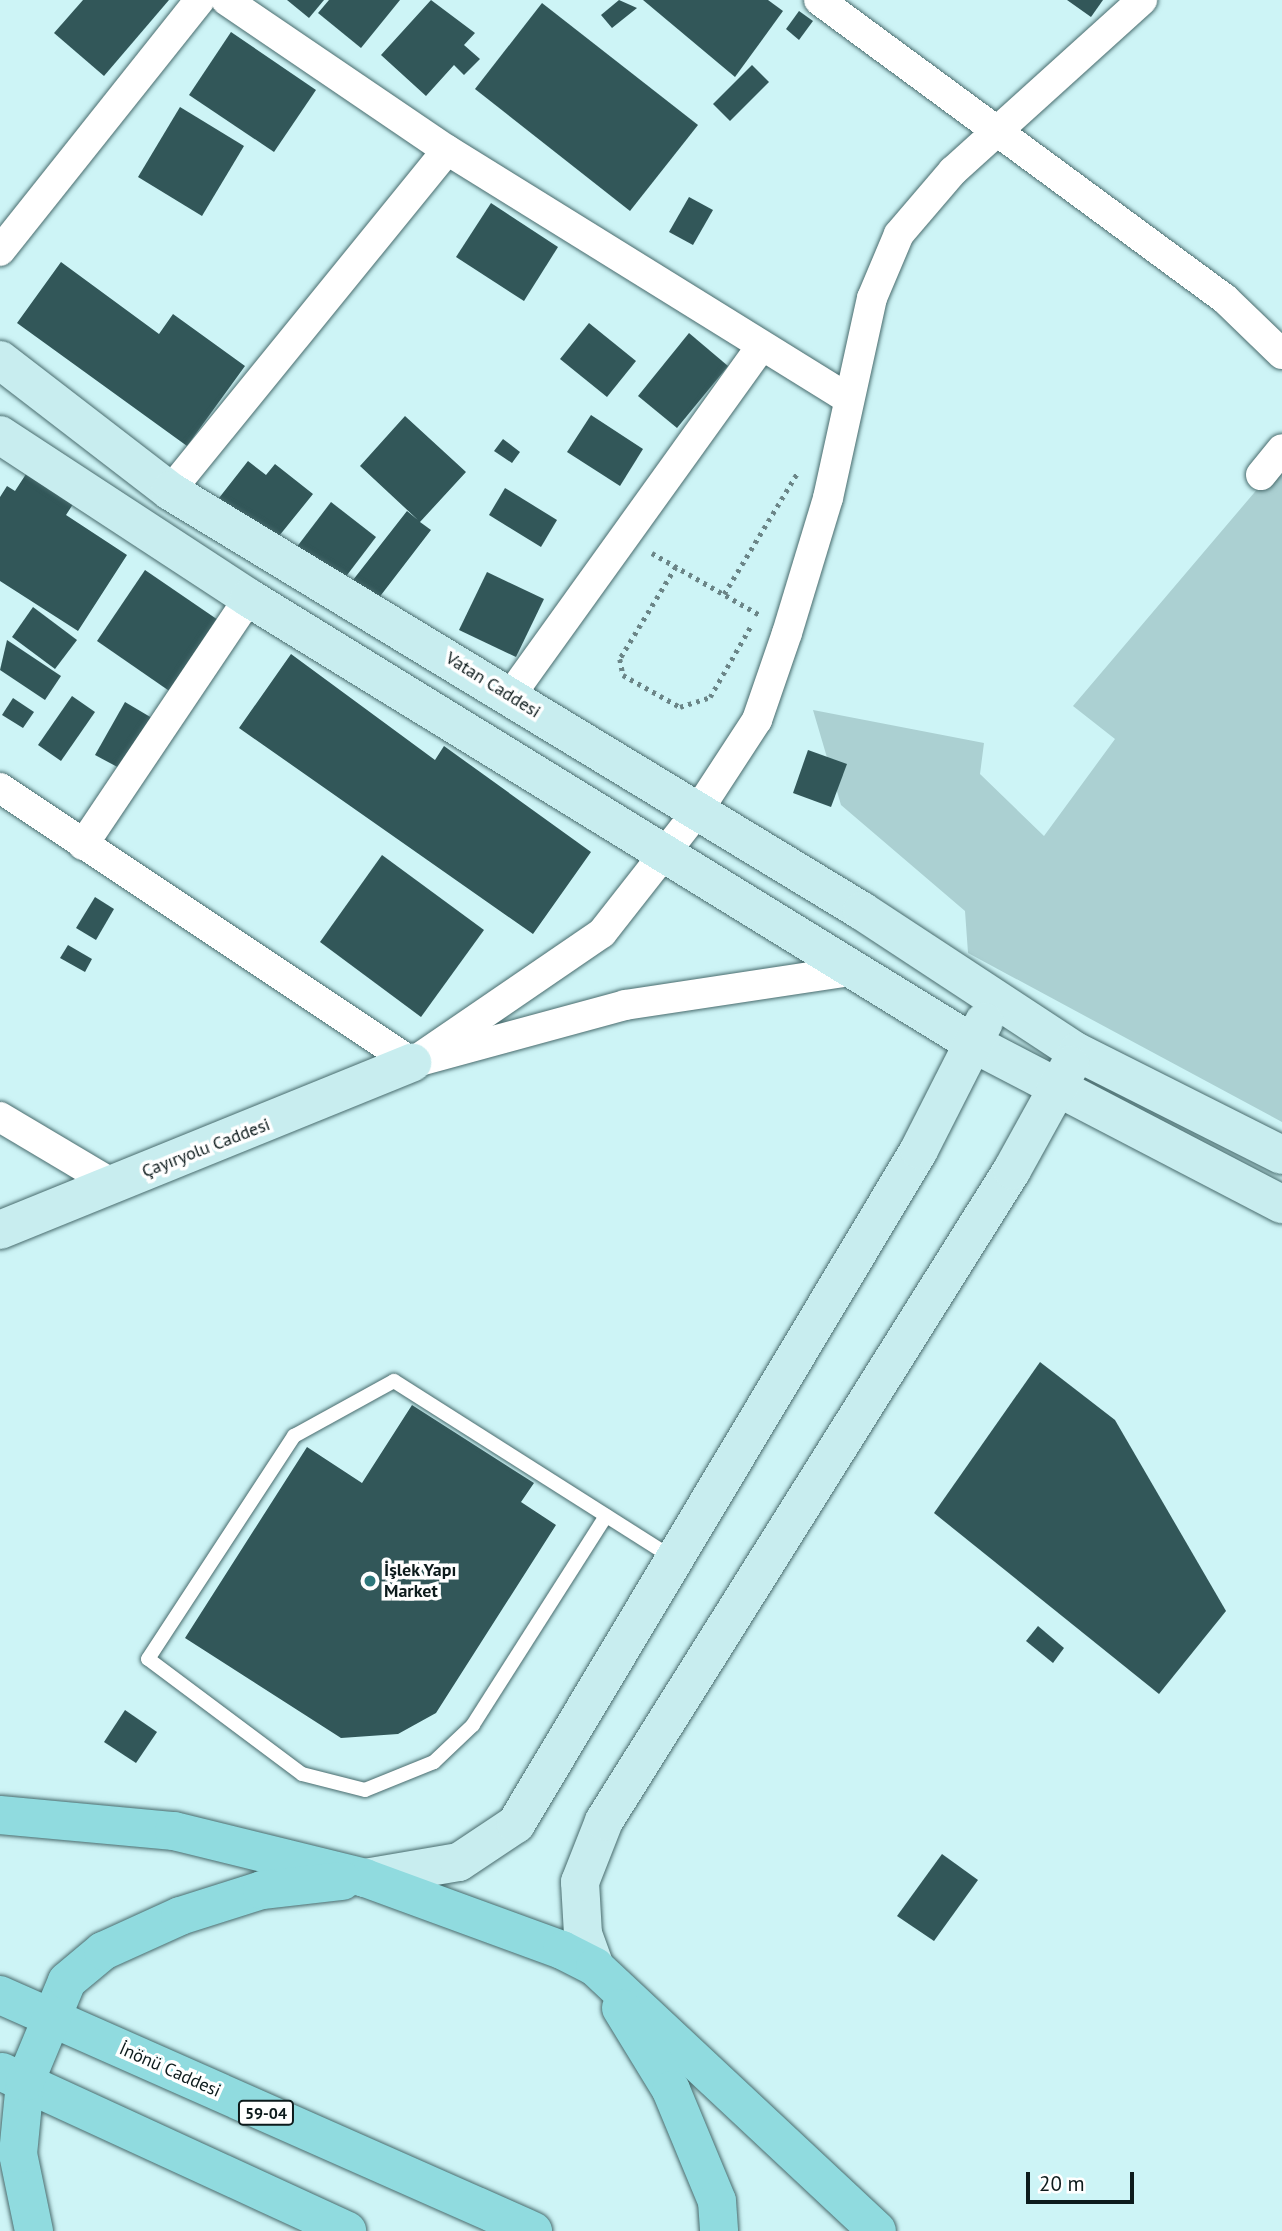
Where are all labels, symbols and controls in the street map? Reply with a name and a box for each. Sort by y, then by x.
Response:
street label: Vatan Caddesi [442,647,544,723]
street label: Çayıryolu Caddesi [139,1114,273,1182]
place label: İşlek Yapı Market [384,1560,457,1602]
marker: İşlek Yapı Market [362,1573,378,1589]
street label: İnönü Caddesi [116,2038,224,2102]
road number: 59-04 [236,2100,296,2126]
scale bar [1030,2158,1138,2202]
text: 20 m [1039,2170,1085,2197]

